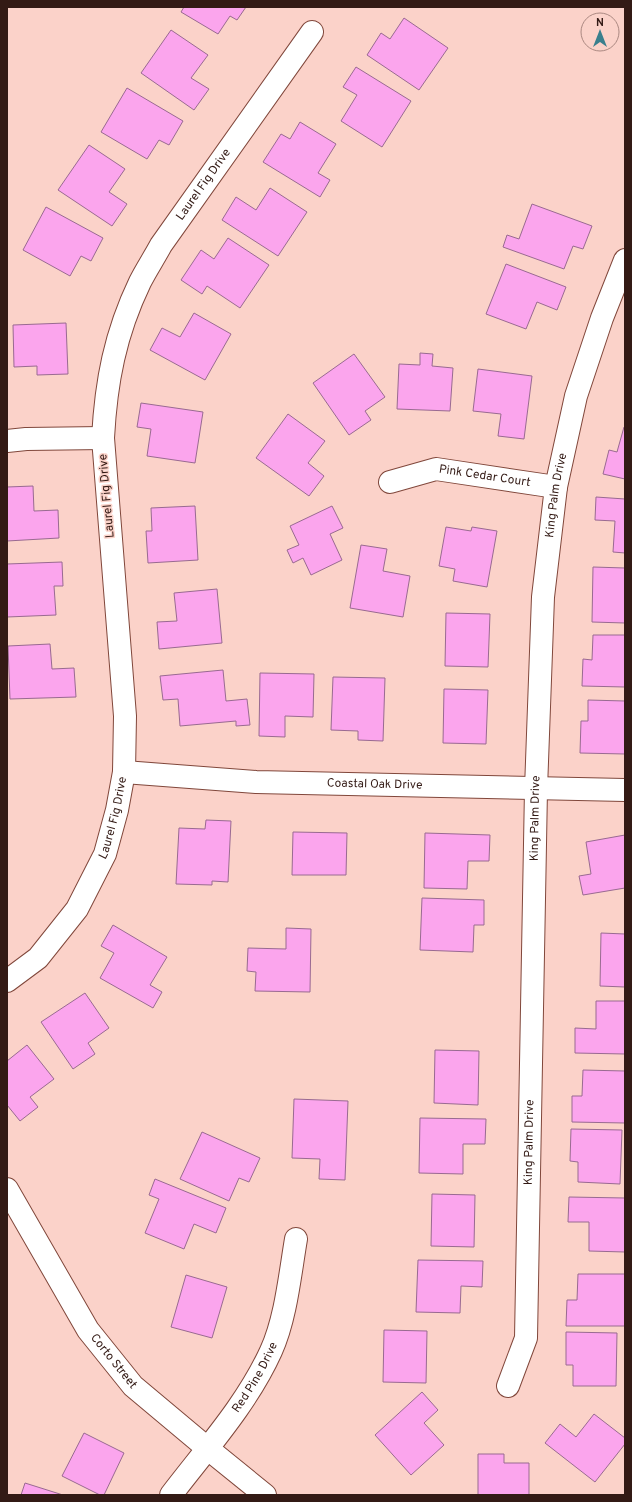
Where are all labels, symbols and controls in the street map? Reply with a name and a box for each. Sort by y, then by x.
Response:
north arrow [580,12,620,52]
text: N [596,16,604,30]
street label: Laurel Fig Drive [173,146,235,224]
street label: King Palm Drive [542,451,571,539]
street label: Laurel Fig Drive [95,453,119,539]
street label: Pink Cedar Court [438,462,532,491]
street label: Laurel Fig Drive [95,775,131,862]
street label: King Palm Drive [527,775,544,861]
street label: Coastal Oak Drive [327,776,423,794]
street label: King Palm Drive [521,1099,538,1185]
street label: Corto Street [86,1331,140,1392]
street label: Red Pine Drive [229,1340,282,1416]

